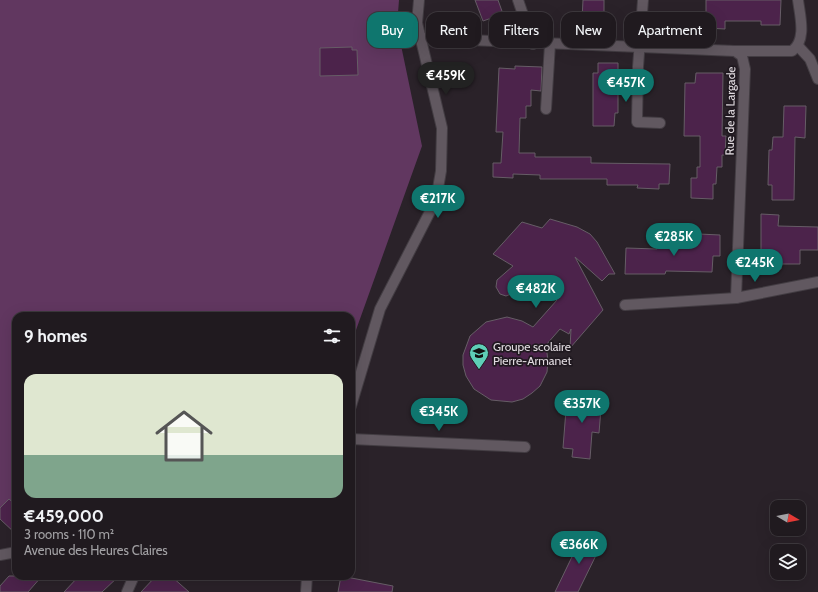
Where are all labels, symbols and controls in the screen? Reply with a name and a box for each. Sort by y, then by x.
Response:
chip: Buy [367,12,418,48]
chip: Rent [426,12,481,48]
chip: Filters [489,12,553,48]
chip: New [561,12,616,48]
chip: Apartment [624,12,716,48]
pin: €459K [418,62,474,96]
street label: Rue de la Largade [722,66,738,156]
text: €459K [427,67,465,83]
pin: €457K [598,69,654,103]
text: €457K [607,74,645,90]
pin: €217K [410,185,466,219]
text: €217K [421,190,455,206]
pin: €285K [646,223,702,257]
text: €285K [655,228,693,244]
pin: €245K [727,249,783,283]
text: €245K [736,254,774,270]
pin: €482K [508,275,564,309]
text: €482K [516,280,556,296]
icon: filters [321,325,343,347]
text: 9 homes [24,326,87,346]
place label: Groupe scolaire Pierre-Armanet [493,339,572,368]
school or university icon: Groupe scolaire Pierre-Armanet [468,342,490,370]
pin: €357K [554,390,610,424]
text: €357K [563,395,601,411]
pin: €345K [411,398,467,432]
icon: home [148,400,220,472]
text: €345K [420,403,458,419]
north arrow [770,500,806,536]
map controls [770,500,806,580]
text: €459,000 [24,506,104,526]
text: 3 rooms · 110 m² [24,526,114,542]
pin: €366K [551,531,607,565]
text: €366K [560,536,598,552]
text: Avenue des Heures Claires [24,542,168,558]
button: layers [770,544,806,580]

